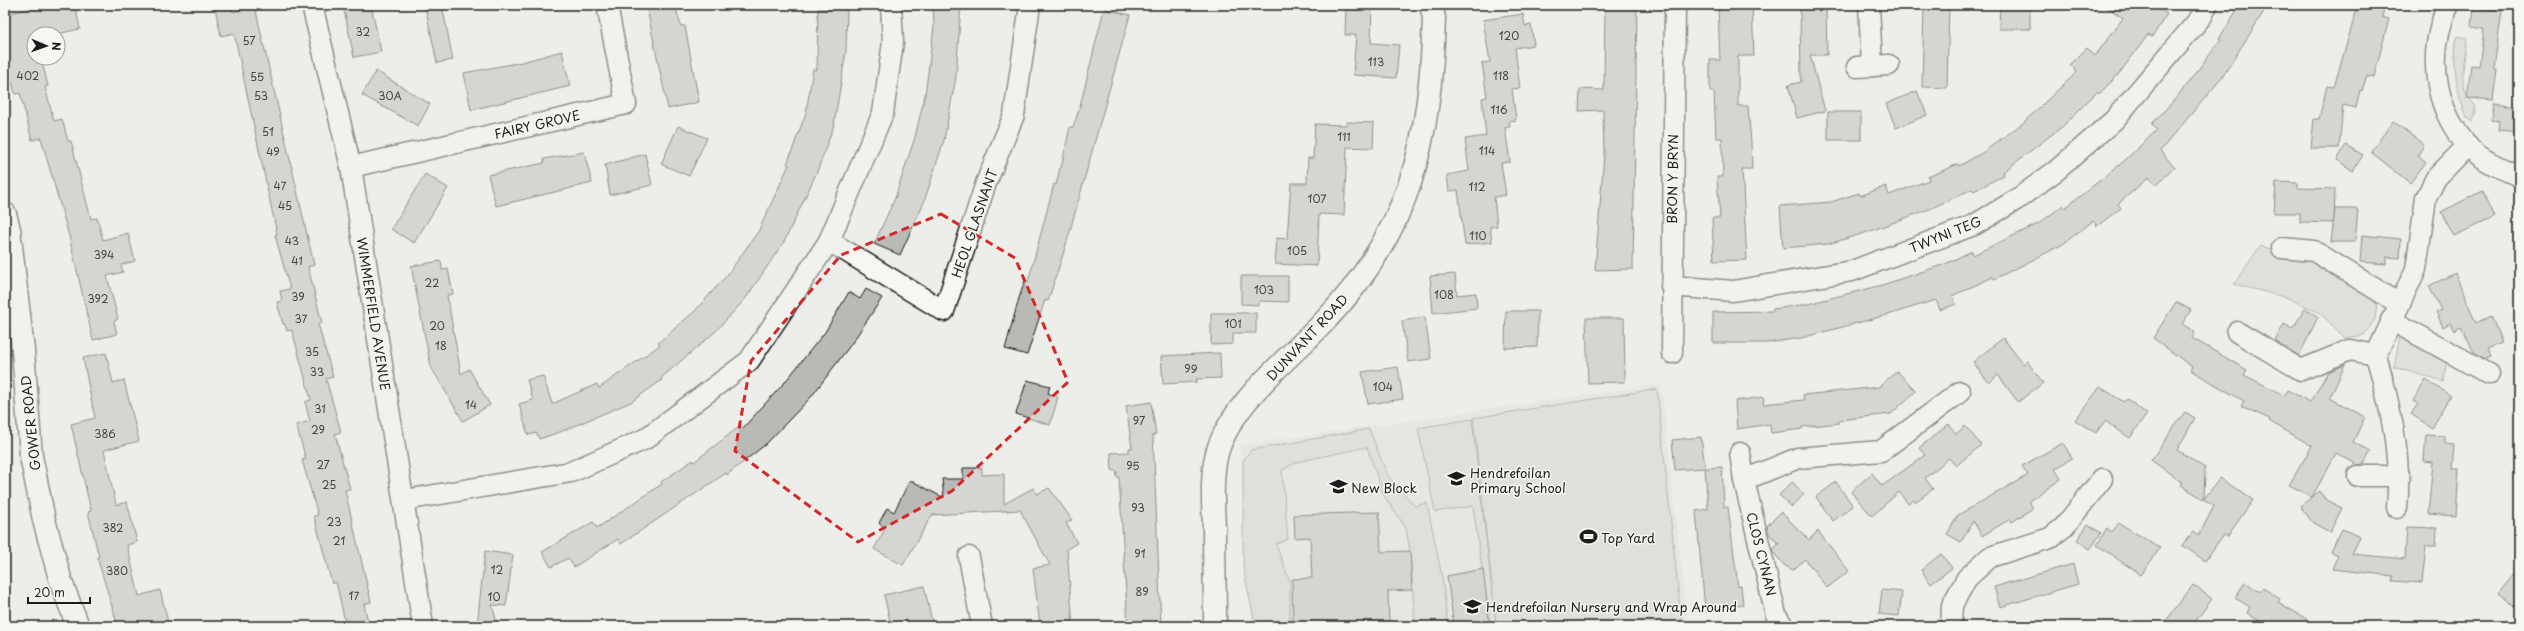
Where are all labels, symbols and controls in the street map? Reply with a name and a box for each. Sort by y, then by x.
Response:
house number: 32 [356,23,371,40]
north arrow [26,26,66,66]
house number: 120 [1499,27,1519,44]
house number: 57 [242,32,256,49]
text: N [48,42,65,51]
house number: 113 [1368,53,1384,70]
house number: 402 [17,67,40,84]
house number: 118 [1493,67,1509,84]
house number: 55 [250,68,264,85]
house number: 53 [254,87,268,104]
house number: 30A [378,87,402,104]
house number: 116 [1491,101,1508,118]
street label: FAIRY GROVE [492,105,582,143]
house number: 51 [262,123,274,140]
house number: 111 [1337,128,1351,145]
street label: BRON Y BRYN [1662,134,1682,224]
house number: 114 [1479,142,1495,159]
house number: 49 [266,143,280,160]
street label: HEOL GLASNANT [946,166,1002,280]
house number: 47 [274,177,287,194]
house number: 112 [1468,178,1486,195]
house number: 107 [1308,190,1326,207]
house number: 45 [278,197,292,214]
street label: TWYNI TEG [1906,211,1984,257]
house number: 110 [1469,227,1487,244]
house number: 43 [285,232,299,249]
street label: WIMMERFIELD AVENUE [352,236,396,392]
house number: 105 [1287,242,1307,259]
house number: 394 [94,246,114,263]
house number: 41 [291,252,303,269]
house number: 22 [425,274,439,291]
house number: 103 [1254,281,1274,298]
house number: 108 [1434,286,1454,303]
house number: 39 [291,288,305,305]
street label: DUNVANT ROAD [1262,289,1352,384]
house number: 392 [88,290,109,307]
house number: 37 [295,310,308,327]
house number: 101 [1224,315,1242,332]
house number: 20 [429,317,445,334]
house number: 18 [435,337,447,354]
house number: 35 [305,343,319,360]
house number: 99 [1184,360,1198,377]
house number: 33 [310,363,324,380]
street label: GOWER ROAD [16,374,44,472]
house number: 104 [1373,378,1393,395]
house number: 14 [465,396,477,413]
house number: 31 [314,400,326,417]
house number: 97 [1133,412,1145,429]
house number: 29 [311,421,325,438]
house number: 386 [94,425,116,442]
house number: 27 [316,456,330,473]
house number: 95 [1126,457,1140,474]
place label: Hendrefoilan Primary School [1470,463,1566,497]
school or university icon: Hendrefoilan Primary School [1447,469,1467,489]
house number: 25 [322,476,336,493]
school or university icon: New Block [1328,477,1348,497]
place label: New Block [1351,478,1417,497]
house number: 93 [1131,499,1145,516]
street label: CLOS CYNAN [1742,510,1782,598]
house number: 23 [327,513,341,530]
house number: 382 [103,519,123,536]
sports icon: Top Yard [1578,527,1598,547]
place label: Top Yard [1601,528,1655,547]
house number: 21 [333,532,345,549]
house number: 91 [1134,545,1146,562]
house number: 12 [491,561,504,578]
house number: 380 [106,562,128,579]
scale bar [28,579,90,605]
text: 20 m [34,583,65,601]
house number: 89 [1135,583,1149,600]
house number: 17 [349,587,360,604]
house number: 10 [488,588,500,605]
school or university icon: Hendrefoilan Nursery and Wrap Around [1463,596,1483,616]
place label: Hendrefoilan Nursery and Wrap Around [1486,597,1737,616]

